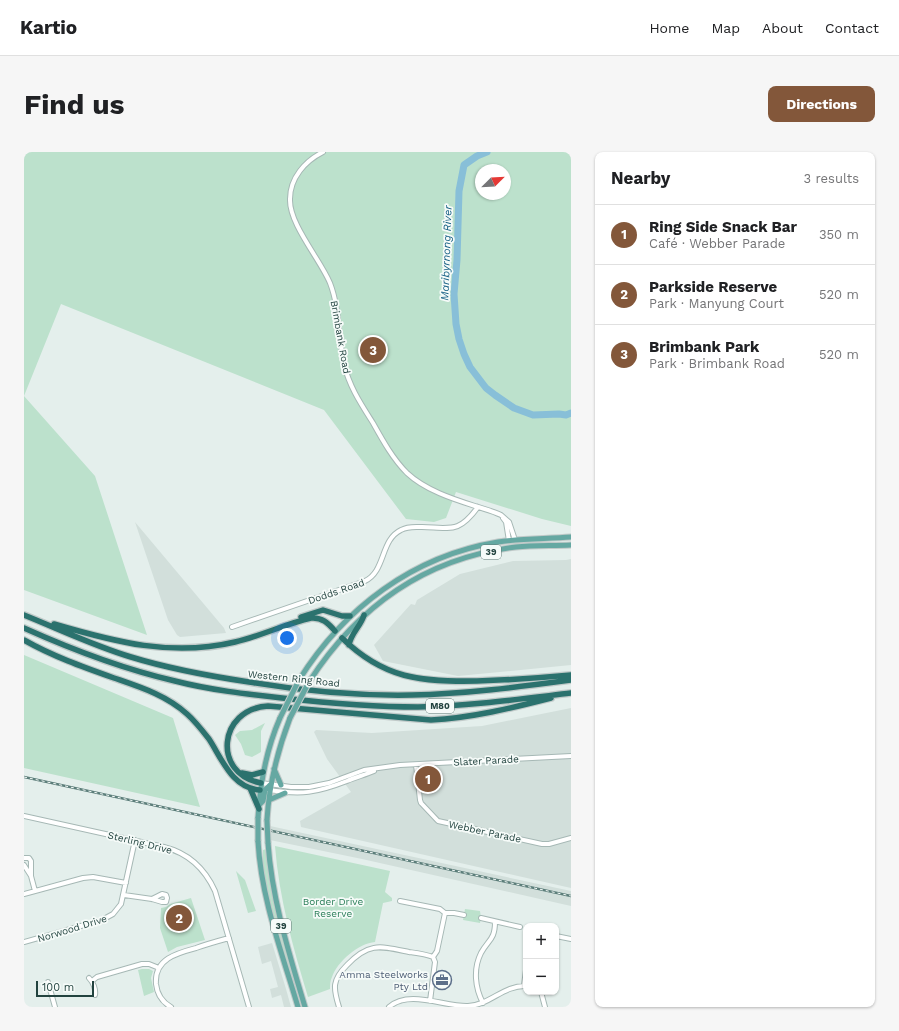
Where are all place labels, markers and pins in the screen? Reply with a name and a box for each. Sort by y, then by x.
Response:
pin: 3 [360,335,386,365]
pin: 1 [415,764,441,794]
pin: 2 [166,903,192,933]
place label: Amma Steelworks Pty Ltd [339,969,428,992]
office icon: Amma Steelworks Pty Ltd [431,969,453,991]

